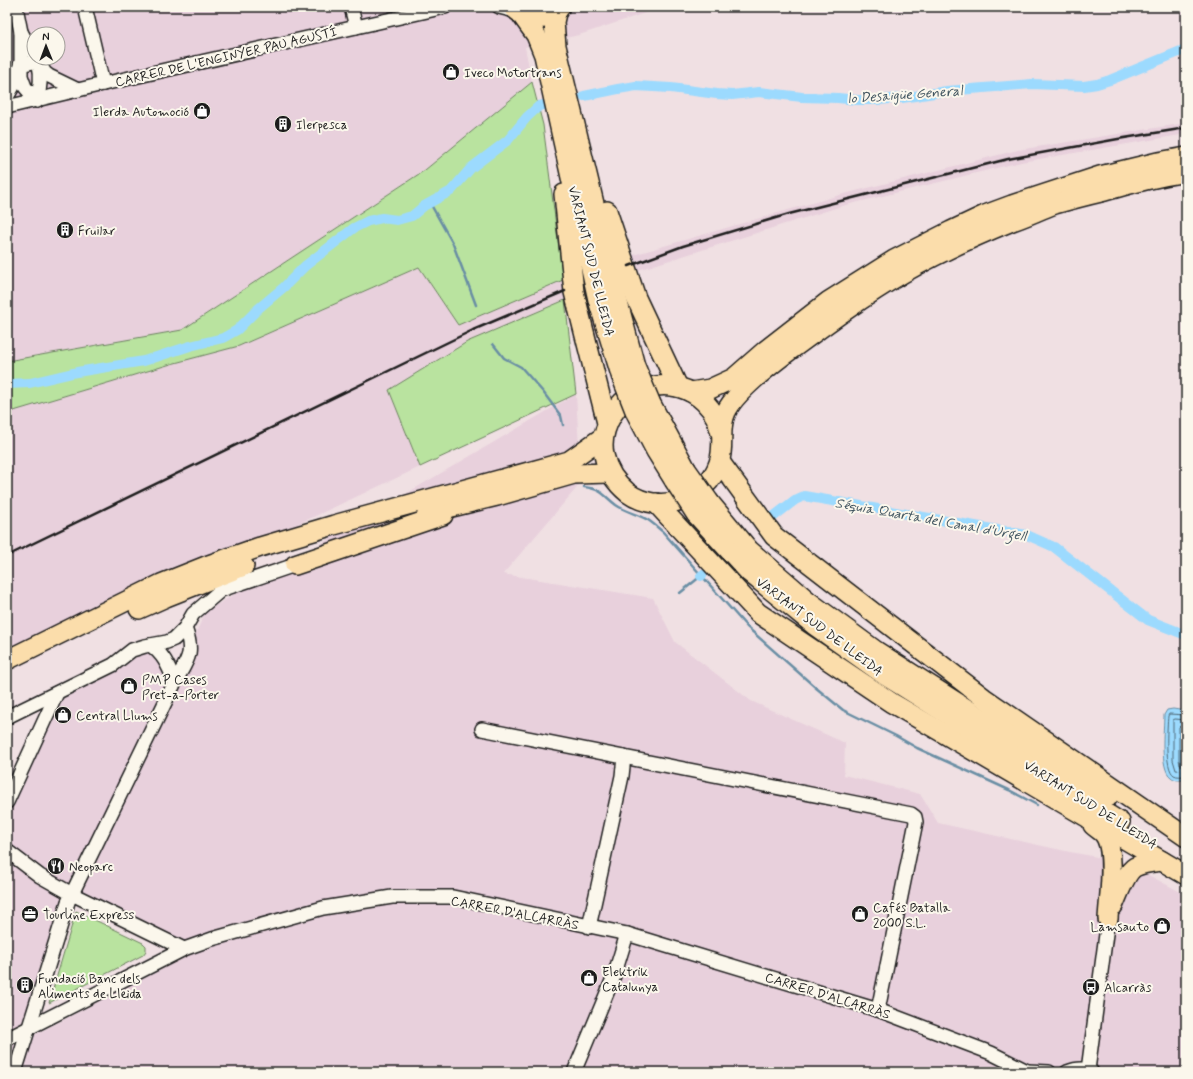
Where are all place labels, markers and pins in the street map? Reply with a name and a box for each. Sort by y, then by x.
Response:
shop icon: Iveco Motortrans [441,62,461,82]
place label: Iveco Motortrans [464,65,562,82]
shop icon: Ilerda Automoció [192,101,212,121]
place label: Ilerda Automoció [93,104,189,121]
building icon: Ilerpesca [273,114,293,134]
place label: Ilerpesca [296,117,348,134]
building icon: Fruilar [55,220,75,240]
place label: Fruilar [78,223,116,240]
place label: PMP Cases Pret-a-Porter [142,672,220,704]
shop icon: PMP Cases Pret-a-Porter [119,676,139,696]
shop icon: Central Llums [53,705,73,725]
place label: Central Llums [76,708,158,725]
restaurant icon: Neoparc [46,856,66,876]
place label: Neoparc [69,859,113,876]
place label: Cafés Batalla 2000 S.L. [873,900,950,932]
office icon: Tourline Express [20,904,40,924]
shop icon: Cafés Batalla 2000 S.L. [850,904,870,924]
place label: Tourline Express [43,907,135,924]
shop icon: Lamsauto [1152,916,1172,936]
place label: Lamsauto [1091,919,1149,936]
place label: Elektrik Catalunya [602,964,659,996]
shop icon: Elektrik Catalunya [579,968,599,988]
place label: Fundació Banc dels Aliments de Lleida [38,971,142,1003]
building icon: Fundació Banc dels Aliments de Lleida [15,975,35,995]
bus stop icon: Alcarràs [1081,977,1101,997]
place label: Alcarràs [1104,980,1152,997]

